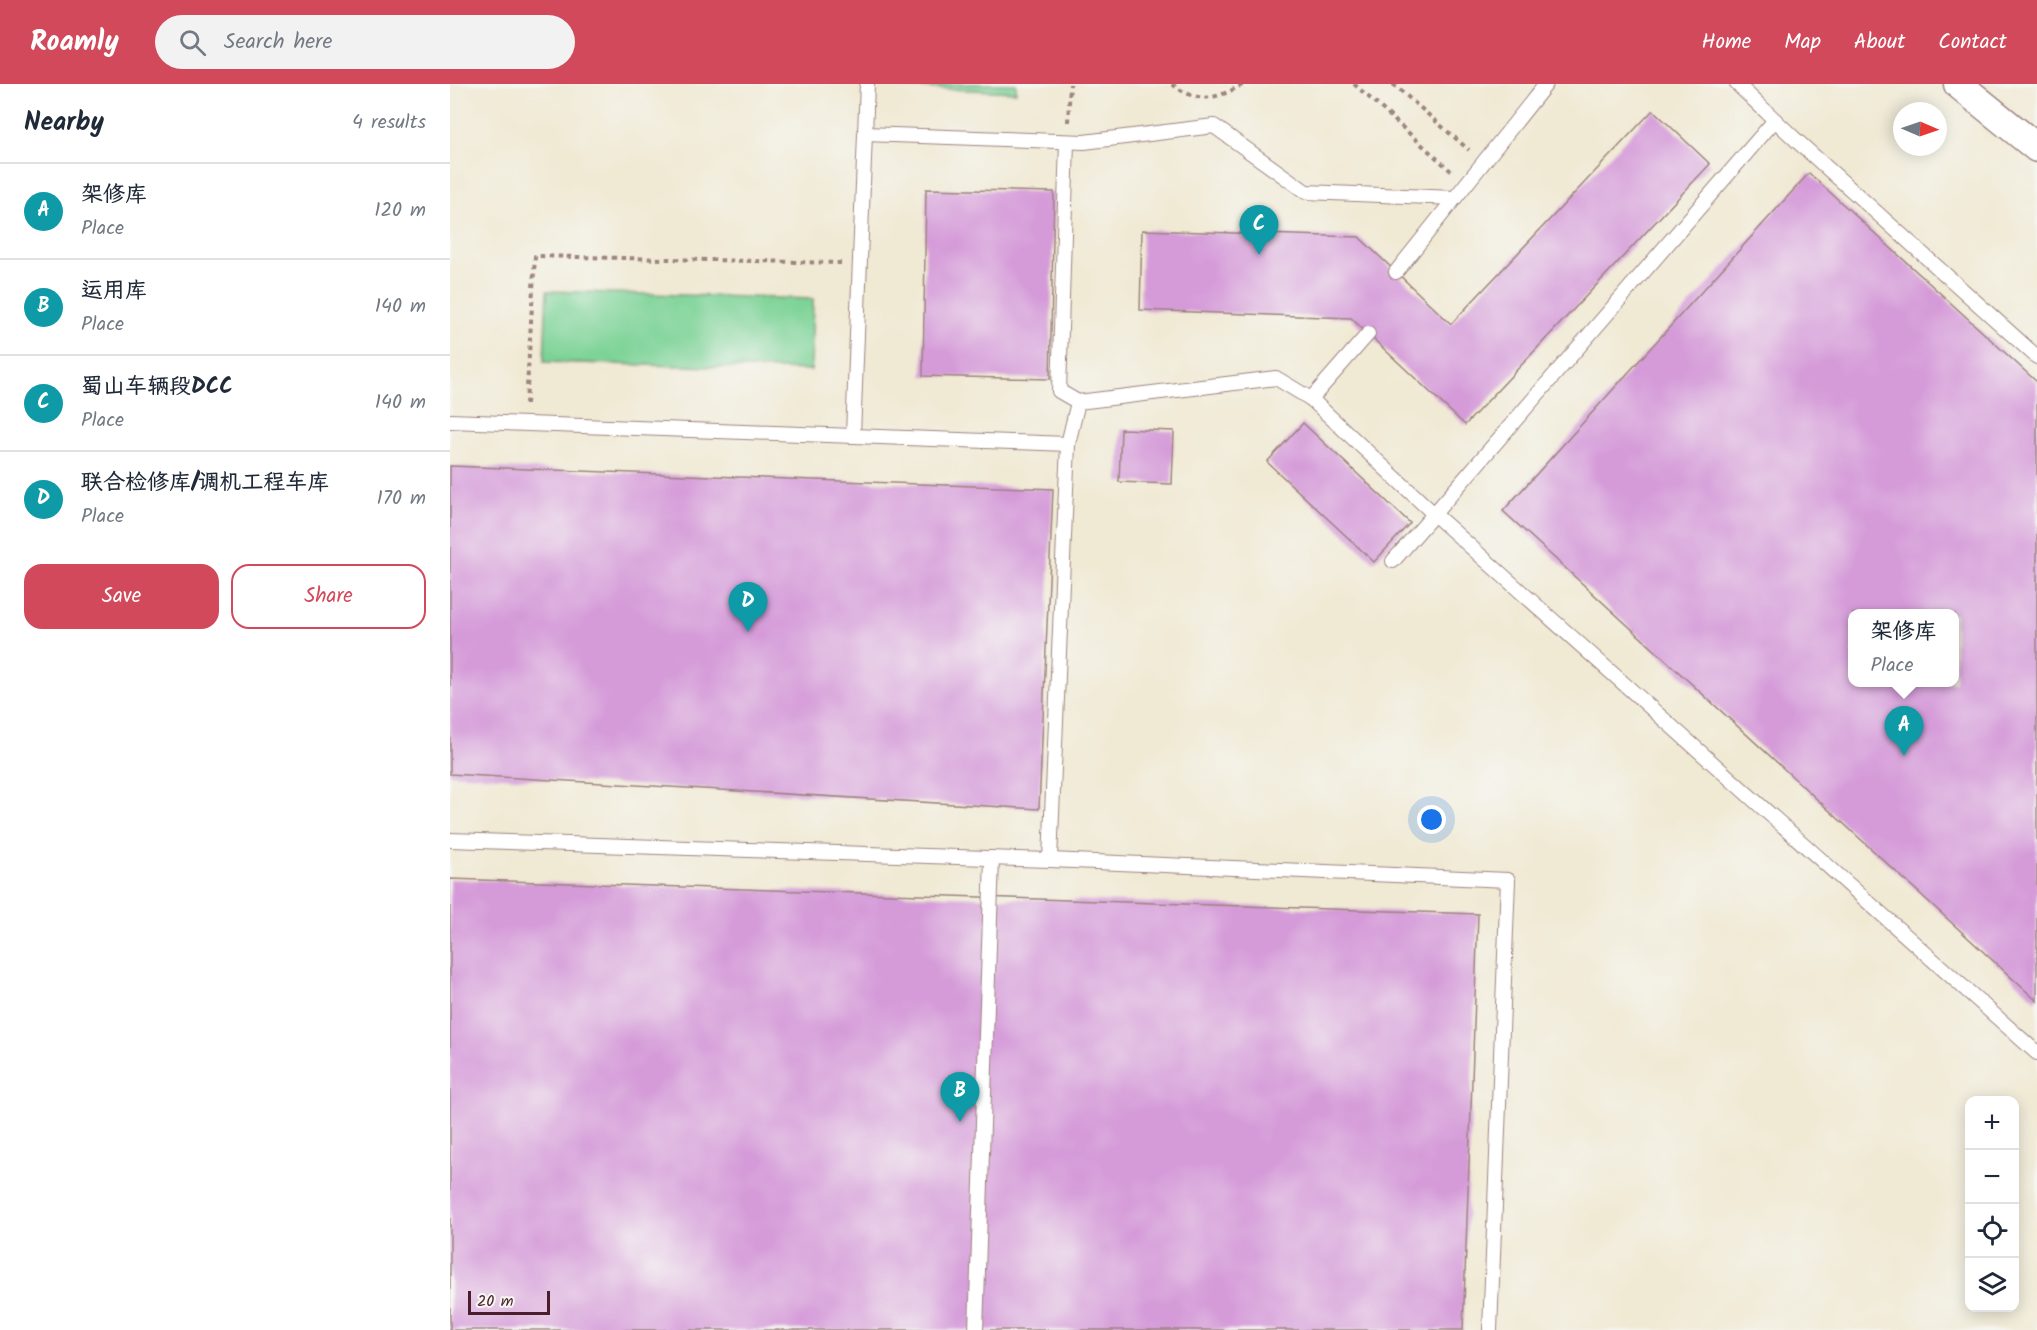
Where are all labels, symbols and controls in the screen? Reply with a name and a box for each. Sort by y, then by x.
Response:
search box [155,15,575,69]
text: Roamly [30,20,119,65]
text: Search here [224,25,332,60]
icon: search [176,26,209,59]
text: Home [1702,26,1751,59]
text: Map [1784,26,1821,59]
text: About [1854,26,1905,59]
text: Contact [1938,26,2007,59]
text: Nearby [24,102,104,144]
north arrow [1893,102,1947,156]
text: 4 results [352,107,426,139]
text: 架修库 [81,178,147,213]
text: A [37,195,50,227]
text: 120 m [374,195,426,227]
pin: C [1240,206,1278,255]
text: Place [81,213,124,245]
text: 运用库 [81,274,147,309]
text: B [37,291,50,323]
text: 140 m [375,291,426,323]
text: Place [81,309,124,341]
text: 蜀山车辆段DCC [81,370,233,405]
text: C [37,387,50,419]
text: 140 m [375,387,426,419]
text: Place [81,405,124,437]
text: 联合检修库/调机工程车库 [81,466,329,501]
text: D [37,483,50,515]
text: 170 m [377,483,426,515]
text: Place [81,501,124,533]
button: Save [24,564,219,629]
button: Share [231,564,426,629]
pin: D [728,582,768,632]
popup [1848,609,1959,687]
text: 架修库 [1870,615,1937,650]
text: Place [1870,650,1914,682]
pin: A [1884,706,1924,756]
your location [1417,805,1446,834]
pin: B [940,1072,980,1122]
map controls [1965,1096,2019,1312]
button: + [1965,1096,2019,1150]
button: − [1965,1150,2019,1204]
button: locate [1965,1204,2019,1258]
button: layers [1965,1258,2019,1312]
scale bar [468,1288,550,1316]
text: 20 m [477,1289,513,1314]

